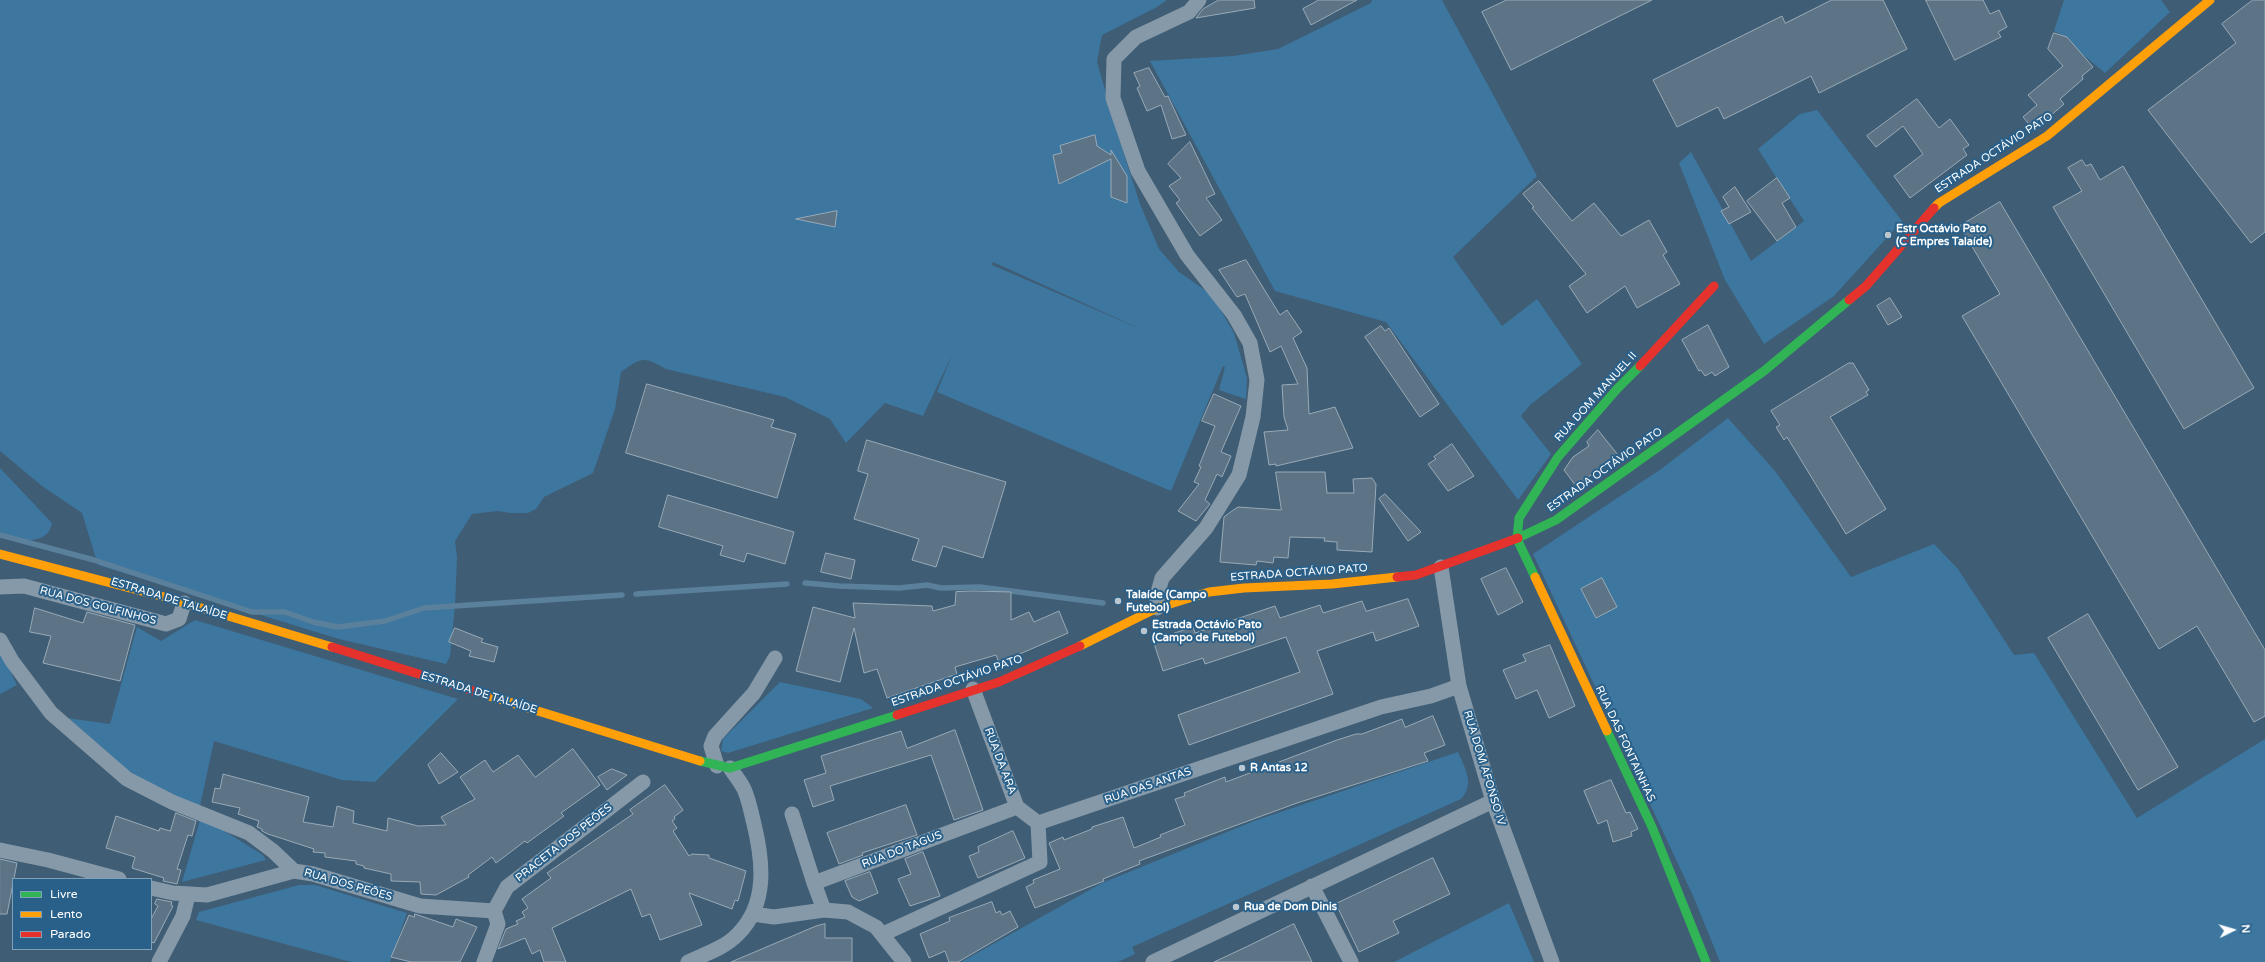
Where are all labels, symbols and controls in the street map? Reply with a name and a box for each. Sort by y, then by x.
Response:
street label: ESTRADA OCTÁVIO PATO [1933,110,2055,196]
place label: Estr Octávio Pato (C Empres Talaíde) [1896,222,1992,248]
marker: Estr Octávio Pato (C Empres Talaíde) [1883,230,1893,240]
street label: RUA DOM MANUEL II [1552,349,1640,445]
street label: ESTRADA OCTÁVIO PATO [1545,425,1665,515]
street label: ESTRADA OCTÁVIO PATO [1230,562,1368,584]
street label: ESTRADA DE TALAÍDE [110,575,228,623]
street label: RUA DOS GOLFINHOS [38,584,158,628]
place label: Talaíde (Campo Futebol) [1126,588,1206,614]
marker: Talaíde (Campo Futebol) [1113,596,1123,606]
place label: Estrada Octávio Pato (Campo de Futebol) [1152,618,1262,644]
marker: Estrada Octávio Pato (Campo de Futebol) [1139,626,1149,636]
street label: ESTRADA OCTÁVIO PATO [890,652,1024,710]
street label: ESTRADA DE TALAÍDE [420,669,538,717]
street label: RUA DAS FONTAINHAS [1592,684,1658,804]
street label: RUA DOM AFONSO IV [1460,709,1508,827]
street label: RUA DA ARA [981,726,1019,796]
place label: R Antas 12 [1250,761,1308,775]
marker: R Antas 12 [1237,763,1247,773]
street label: RUA DAS ANTAS [1103,765,1193,807]
street label: PRACETA DOS PEÕES [513,801,615,885]
street label: RUA DO TAGUS [860,829,944,871]
street label: RUA DOS PEÕES [302,866,394,904]
legend [12,878,152,950]
text: Livre [50,887,77,901]
place label: Rua de Dom Dinis [1244,900,1337,914]
marker: Rua de Dom Dinis [1231,902,1241,912]
text: Lento [50,907,83,921]
north arrow [2213,910,2253,950]
text: N [2239,924,2252,934]
text: Parado [50,927,91,941]

